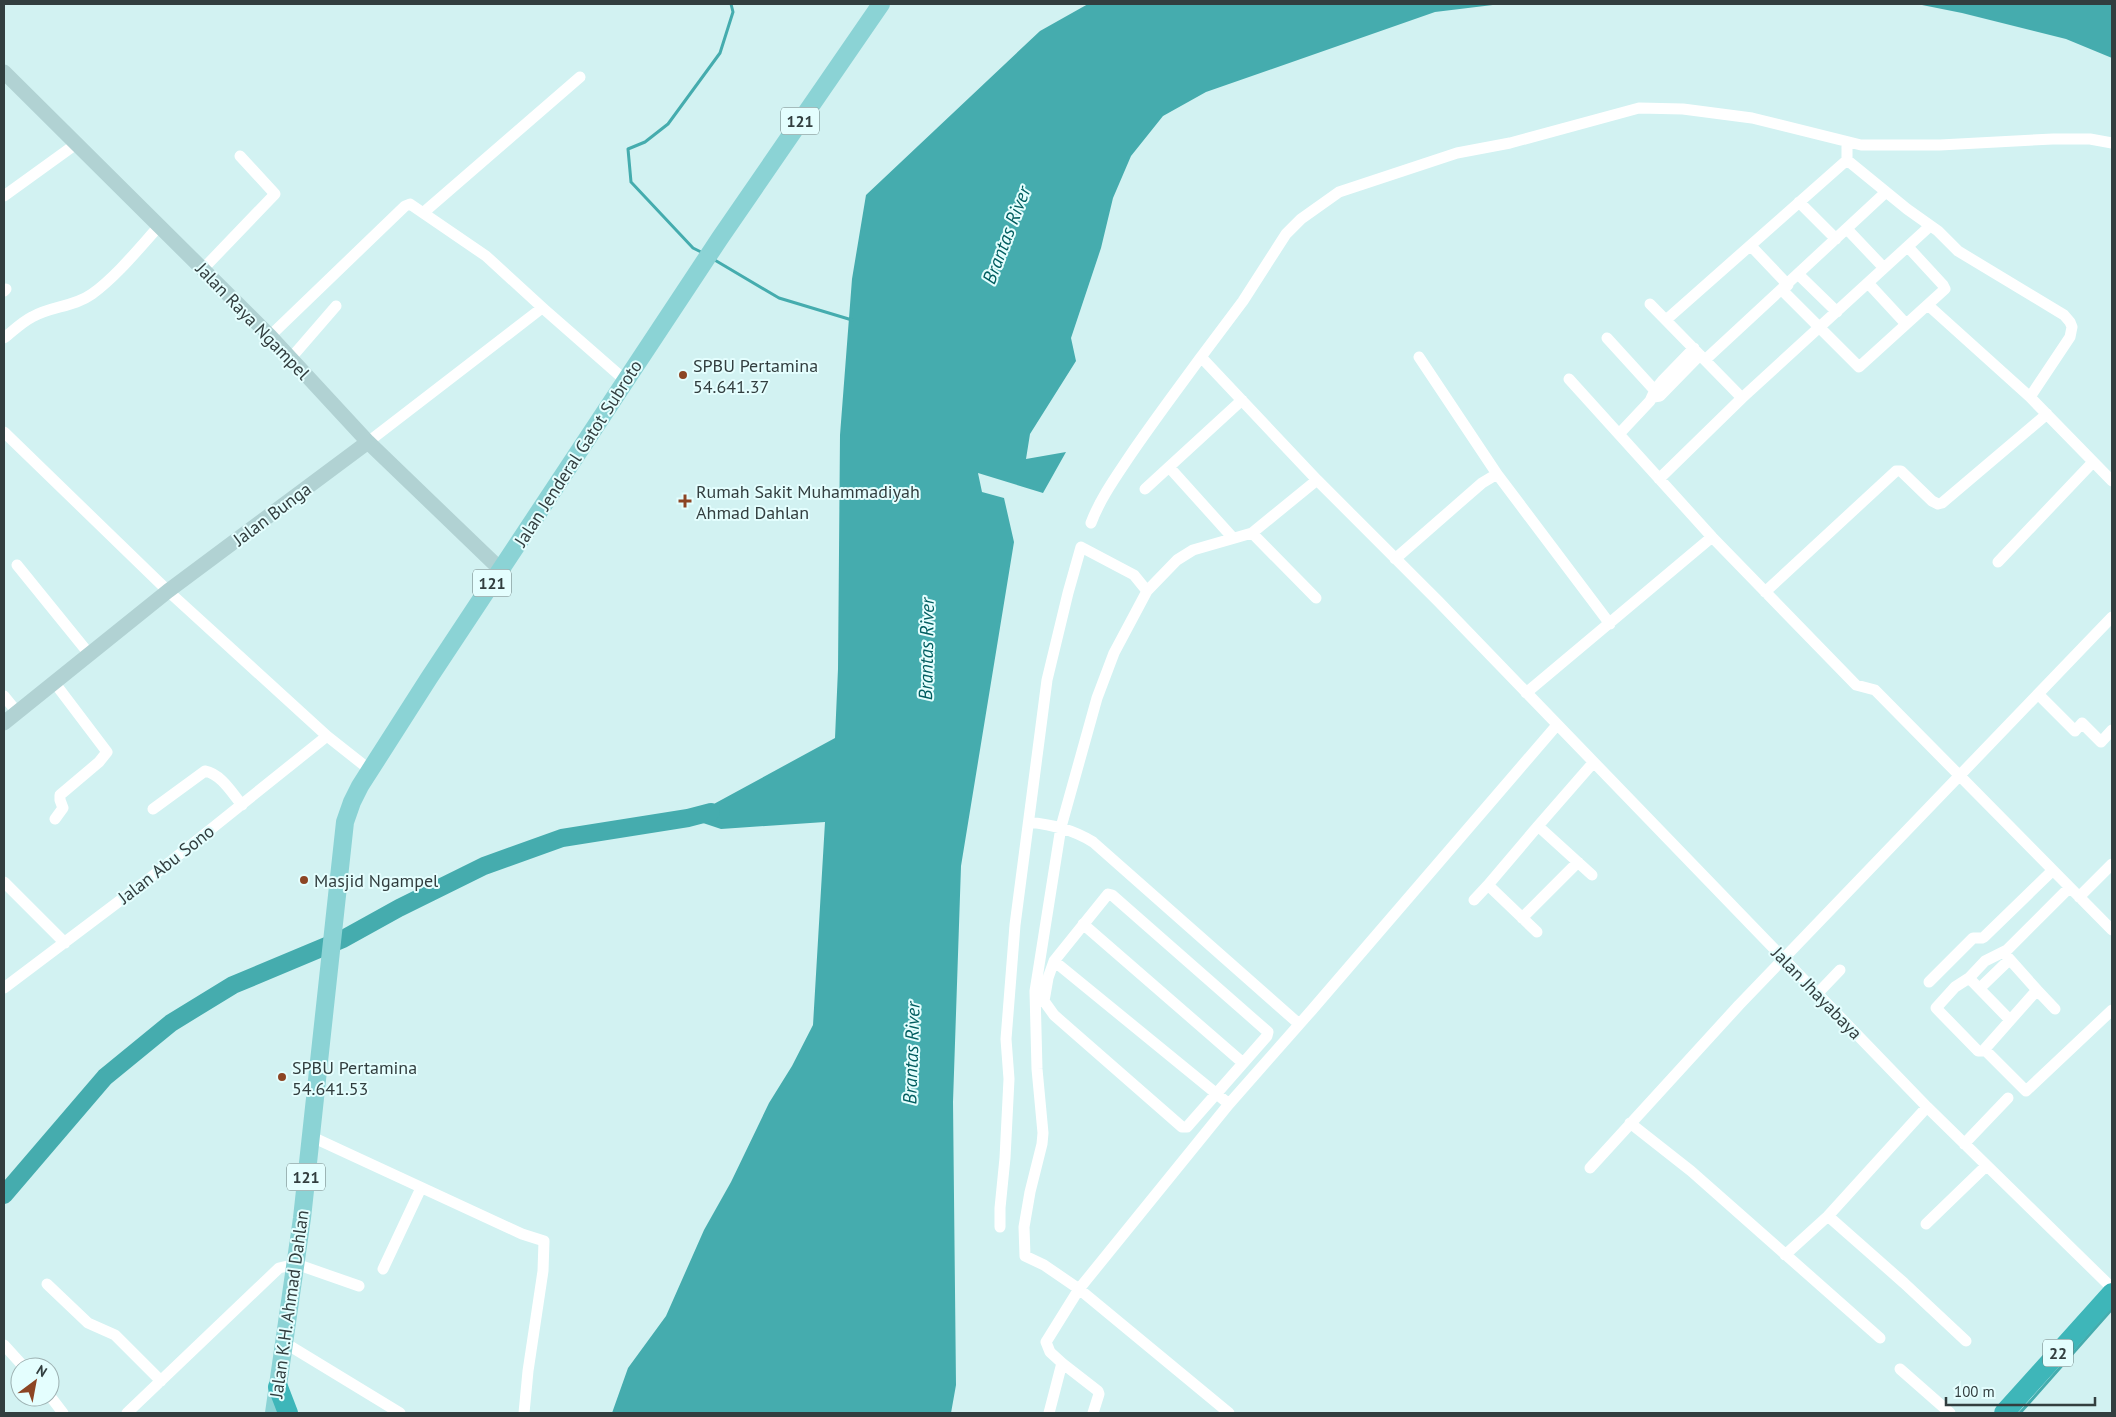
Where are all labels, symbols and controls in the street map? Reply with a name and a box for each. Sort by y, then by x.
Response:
road number: 121 [781,108,819,134]
water label: Brantas River [976,181,1036,287]
street label: Jalan Raya Ngampel [191,257,315,385]
place label: SPBU Pertamina 54.641.37 [693,354,818,398]
street label: Jalan Jenderal Gatot Subroto [508,355,647,551]
marker: SPBU Pertamina 54.641.37 [677,369,689,381]
street label: Jalan Bunga [228,477,316,551]
place label: Rumah Sakit Muhammadiyah Ahmad Dahlan [696,480,920,524]
marker: Rumah Sakit Muhammadiyah Ahmad Dahlan [678,494,692,508]
road number: 121 [473,570,511,596]
water label: Brantas River [913,596,939,700]
street label: Jalan Abu Sono [112,819,219,909]
place label: Masjid Ngampel [314,869,439,892]
marker: Masjid Ngampel [298,874,310,886]
street label: Jalan Jhayabaya [1766,941,1867,1044]
water label: Brantas River [897,1000,925,1105]
place label: SPBU Pertamina 54.641.53 [292,1056,417,1100]
marker: SPBU Pertamina 54.641.53 [276,1071,288,1083]
road number: 121 [287,1164,325,1190]
street label: Jalan K.H. Ahmad Dahlan [264,1209,314,1400]
road number: 22 [2043,1340,2073,1366]
north arrow [10,1357,60,1407]
text: N [33,1361,51,1381]
scale bar [1946,1374,2095,1406]
text: 100 m [1954,1382,1995,1401]

